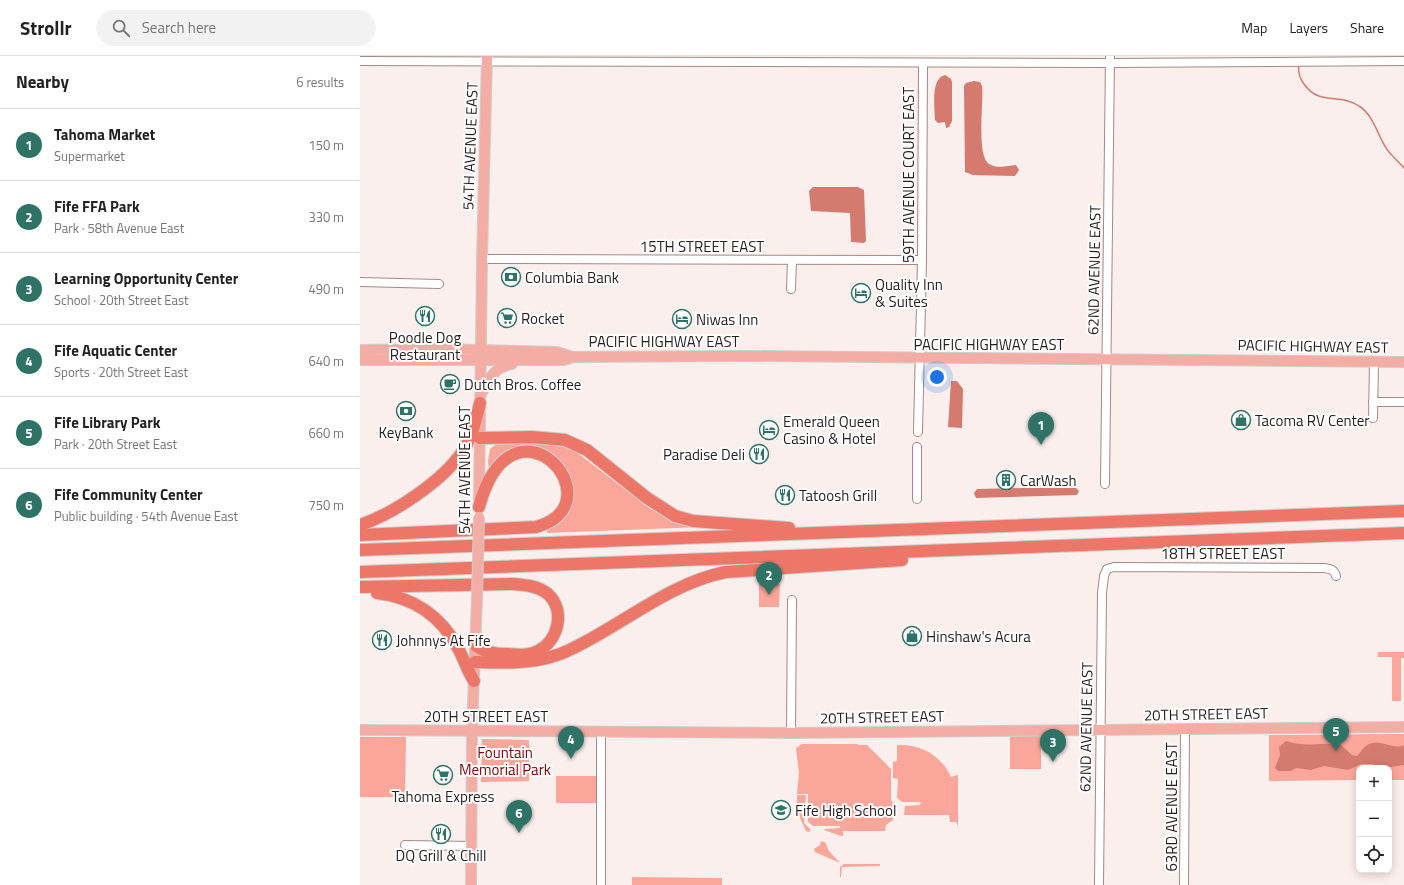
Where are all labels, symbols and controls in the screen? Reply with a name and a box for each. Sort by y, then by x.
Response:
search box [96,10,376,46]
text: Strollr [20,13,72,42]
text: Search here [142,16,216,39]
icon: search [110,17,132,39]
text: Map [1241,17,1267,38]
text: Layers [1289,17,1328,38]
text: Share [1350,17,1384,38]
text: Nearby [16,69,69,95]
text: 6 results [296,72,344,92]
street label: 54TH AVENUE EAST [456,81,484,210]
street label: 59TH AVENUE COURT EAST [897,87,920,263]
text: Tahoma Market [54,123,155,146]
text: 1 [25,135,33,155]
text: 150 m [308,135,344,155]
text: Supermarket [54,146,125,166]
text: Fife FFA Park [54,195,140,218]
street label: 62ND AVENUE EAST [1081,205,1107,335]
text: 2 [25,207,33,227]
text: 330 m [308,207,344,227]
text: Park · 58th Avenue East [54,218,184,238]
street label: 15TH STREET EAST [640,235,764,258]
bank icon: Columbia Bank [500,266,522,288]
place label: Columbia Bank [525,266,619,289]
text: Learning Opportunity Center [54,267,238,290]
place label: Quality Inn & Suites [875,273,943,313]
text: 3 [25,279,33,299]
text: 490 m [308,279,344,299]
hotel icon: Quality Inn & Suites [850,282,872,304]
text: School · 20th Street East [54,290,189,310]
restaurant icon: Poodle Dog Restaurant [414,305,436,327]
supermarket icon: Rocket [496,307,518,329]
place label: Rocket [521,307,565,330]
hotel icon: Niwas Inn [671,308,693,330]
place label: Niwas Inn [696,308,758,331]
place label: Poodle Dog Restaurant [389,326,461,366]
street label: PACIFIC HIGHWAY EAST [589,330,740,353]
street label: PACIFIC HIGHWAY EAST [914,333,1065,356]
street label: PACIFIC HIGHWAY EAST [1237,333,1389,359]
text: Fife Aquatic Center [54,339,177,362]
text: 4 [25,351,33,371]
text: 640 m [308,351,344,371]
text: Sports · 20th Street East [54,362,188,382]
your location [927,367,947,387]
cafe icon: Dutch Bros. Coffee [439,373,461,395]
place label: Dutch Bros. Coffee [464,373,581,396]
bank icon: KeyBank [395,400,417,422]
street label: 54TH AVENUE EAST [453,406,476,534]
shop icon: Tacoma RV Center [1230,409,1252,431]
place label: Tacoma RV Center [1255,409,1370,432]
place label: Emerald Queen Casino & Hotel [783,410,880,450]
text: Fife Library Park [54,411,161,434]
pin: 1 [1028,412,1054,445]
hotel icon: Emerald Queen Casino & Hotel [758,419,780,441]
place label: KeyBank [379,421,434,444]
text: 5 [25,423,33,443]
text: 660 m [308,423,344,443]
text: Park · 20th Street East [54,434,177,454]
place label: Paradise Deli [663,443,745,466]
restaurant icon: Paradise Deli [748,443,770,465]
building icon: CarWash [995,469,1017,491]
place label: CarWash [1020,469,1076,492]
text: Fife Community Center [54,483,203,506]
restaurant icon: Tatoosh Grill [774,484,796,506]
place label: Tatoosh Grill [799,484,877,507]
text: 6 [25,495,33,515]
text: 750 m [308,495,344,515]
text: Public building · 54th Avenue East [54,506,238,526]
street label: 18TH STREET EAST [1161,542,1285,565]
pin: 2 [756,562,782,595]
shop icon: Hinshaw's Acura [901,625,923,647]
place label: Hinshaw's Acura [926,625,1031,648]
restaurant icon: Johnnys At Fife [371,629,393,651]
place label: Johnnys At Fife [396,629,491,652]
street label: 62ND AVENUE EAST [1073,662,1099,792]
street label: 20TH STREET EAST [1144,701,1268,727]
street label: 20TH STREET EAST [820,704,944,730]
street label: 20TH STREET EAST [424,705,548,728]
pin: 5 [1323,718,1349,751]
pin: 4 [558,726,584,759]
pin: 3 [1040,729,1066,762]
park label: Fountain Memorial Park [459,741,551,781]
street label: 63RD AVENUE EAST [1160,742,1183,872]
supermarket icon: Tahoma Express [432,764,454,786]
map controls [1356,765,1392,873]
button: + [1356,765,1392,801]
place label: Tahoma Express [392,785,494,808]
school or university icon: Fife High School [770,799,792,821]
place label: Fife High School [795,799,896,822]
pin: 6 [506,800,532,833]
button: − [1356,801,1392,837]
restaurant icon: DQ Grill & Chill [430,823,452,845]
button: locate [1356,837,1392,873]
place label: DQ Grill & Chill [396,844,486,867]

